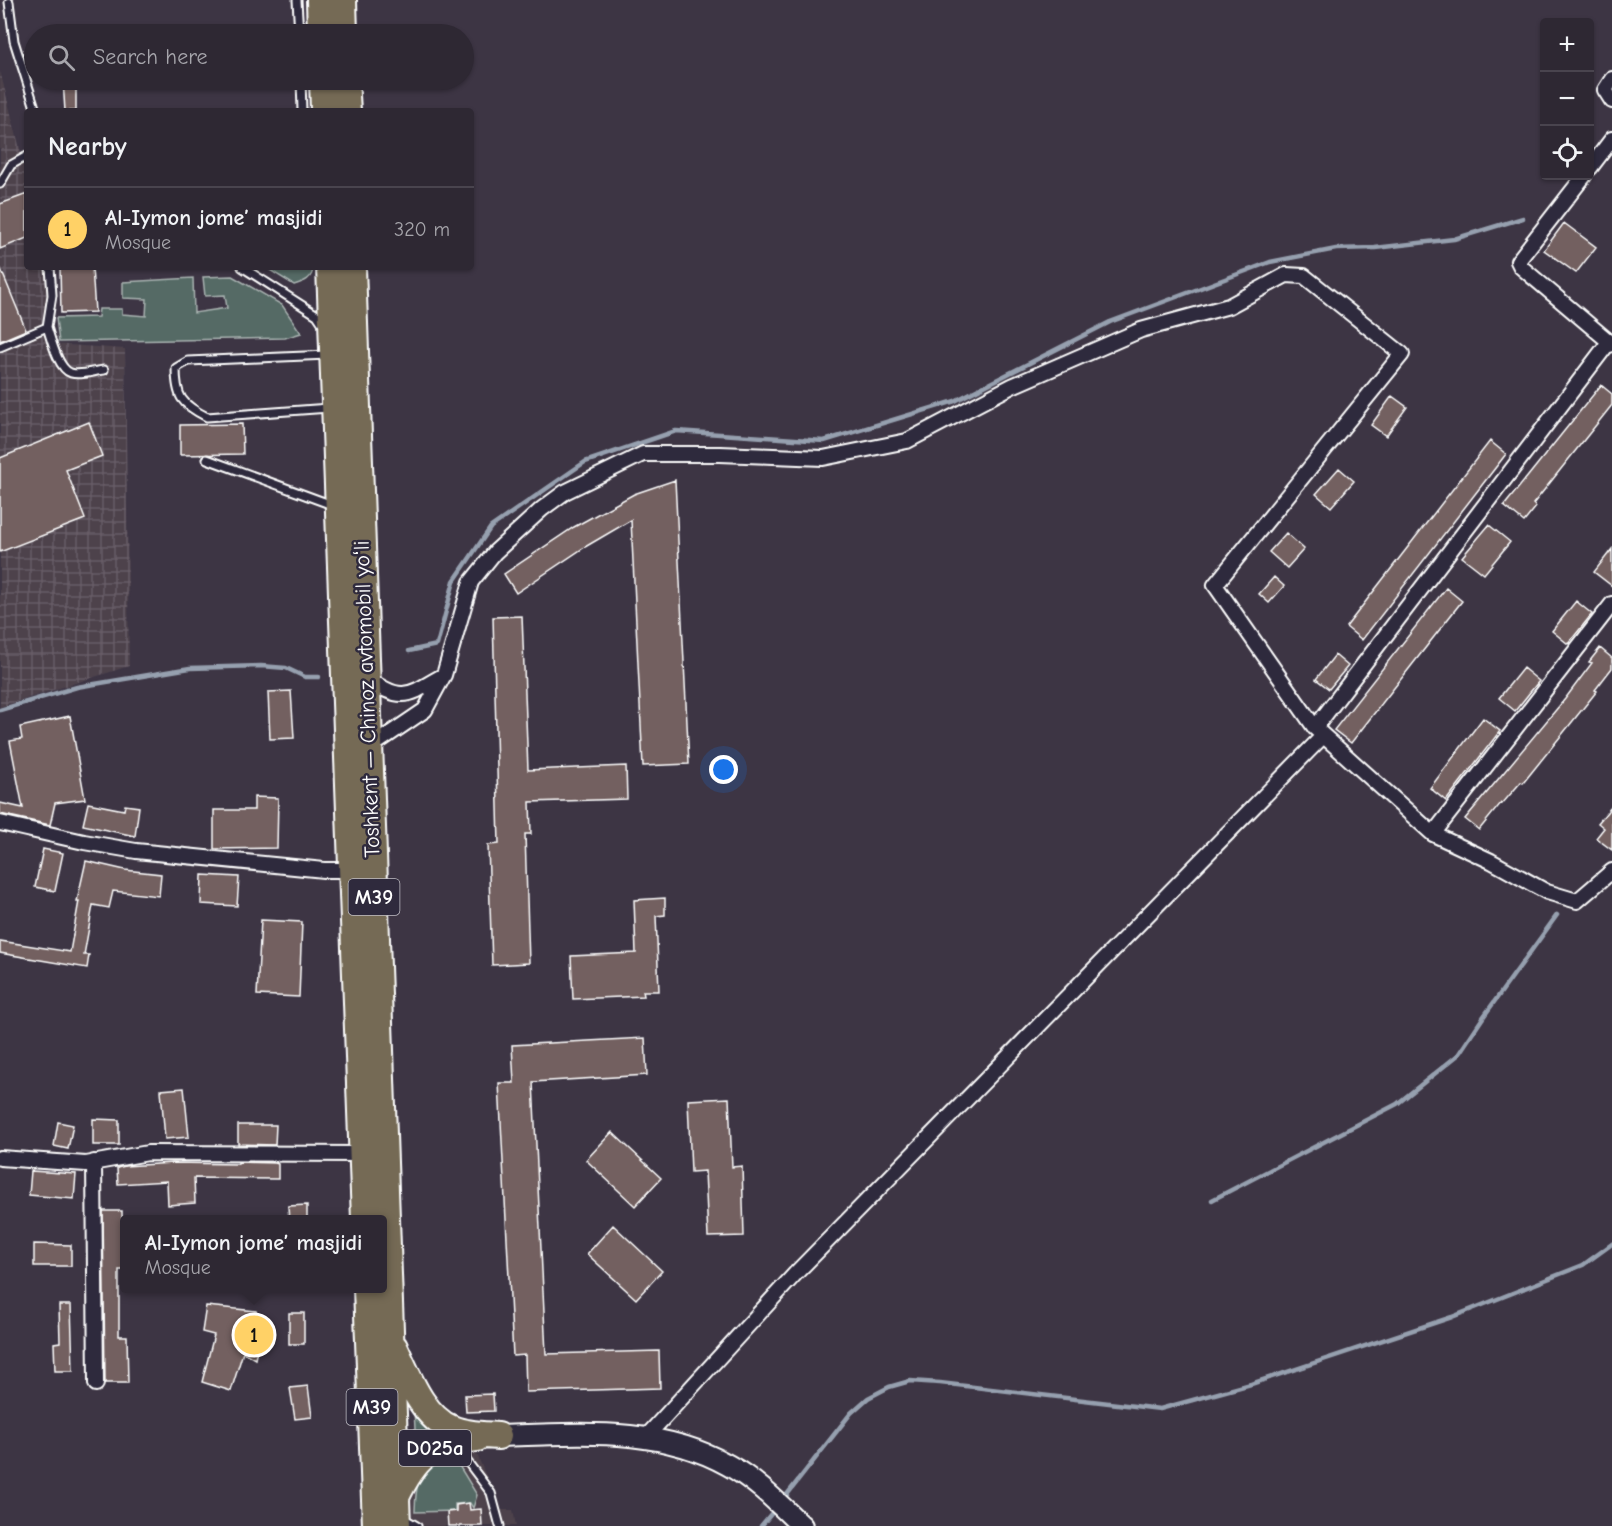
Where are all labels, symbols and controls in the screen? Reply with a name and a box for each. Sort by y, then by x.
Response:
map controls [1540,18,1594,180]
button: + [1540,18,1594,72]
search box [24,24,474,90]
icon: search [45,41,78,74]
text: Search here [93,44,208,70]
button: − [1540,72,1594,126]
button: locate [1540,126,1594,180]
text: Nearby [48,132,127,162]
text: Al-Iymon jome’ masjidi [105,205,323,231]
text: 1 [64,218,71,241]
text: 320 m [394,218,450,241]
text: Mosque [105,231,171,254]
street label: Toshkent — Chinoz avtomobil yoʻli [348,540,386,858]
your location [709,755,738,784]
road number: M39 [348,879,400,915]
popup [120,1215,387,1293]
text: Al-Iymon jome’ masjidi [145,1230,362,1256]
text: Mosque [145,1256,211,1279]
pin: 1 [234,1312,274,1358]
road number: M39 [346,1389,398,1425]
road number: D025a [399,1430,471,1466]

